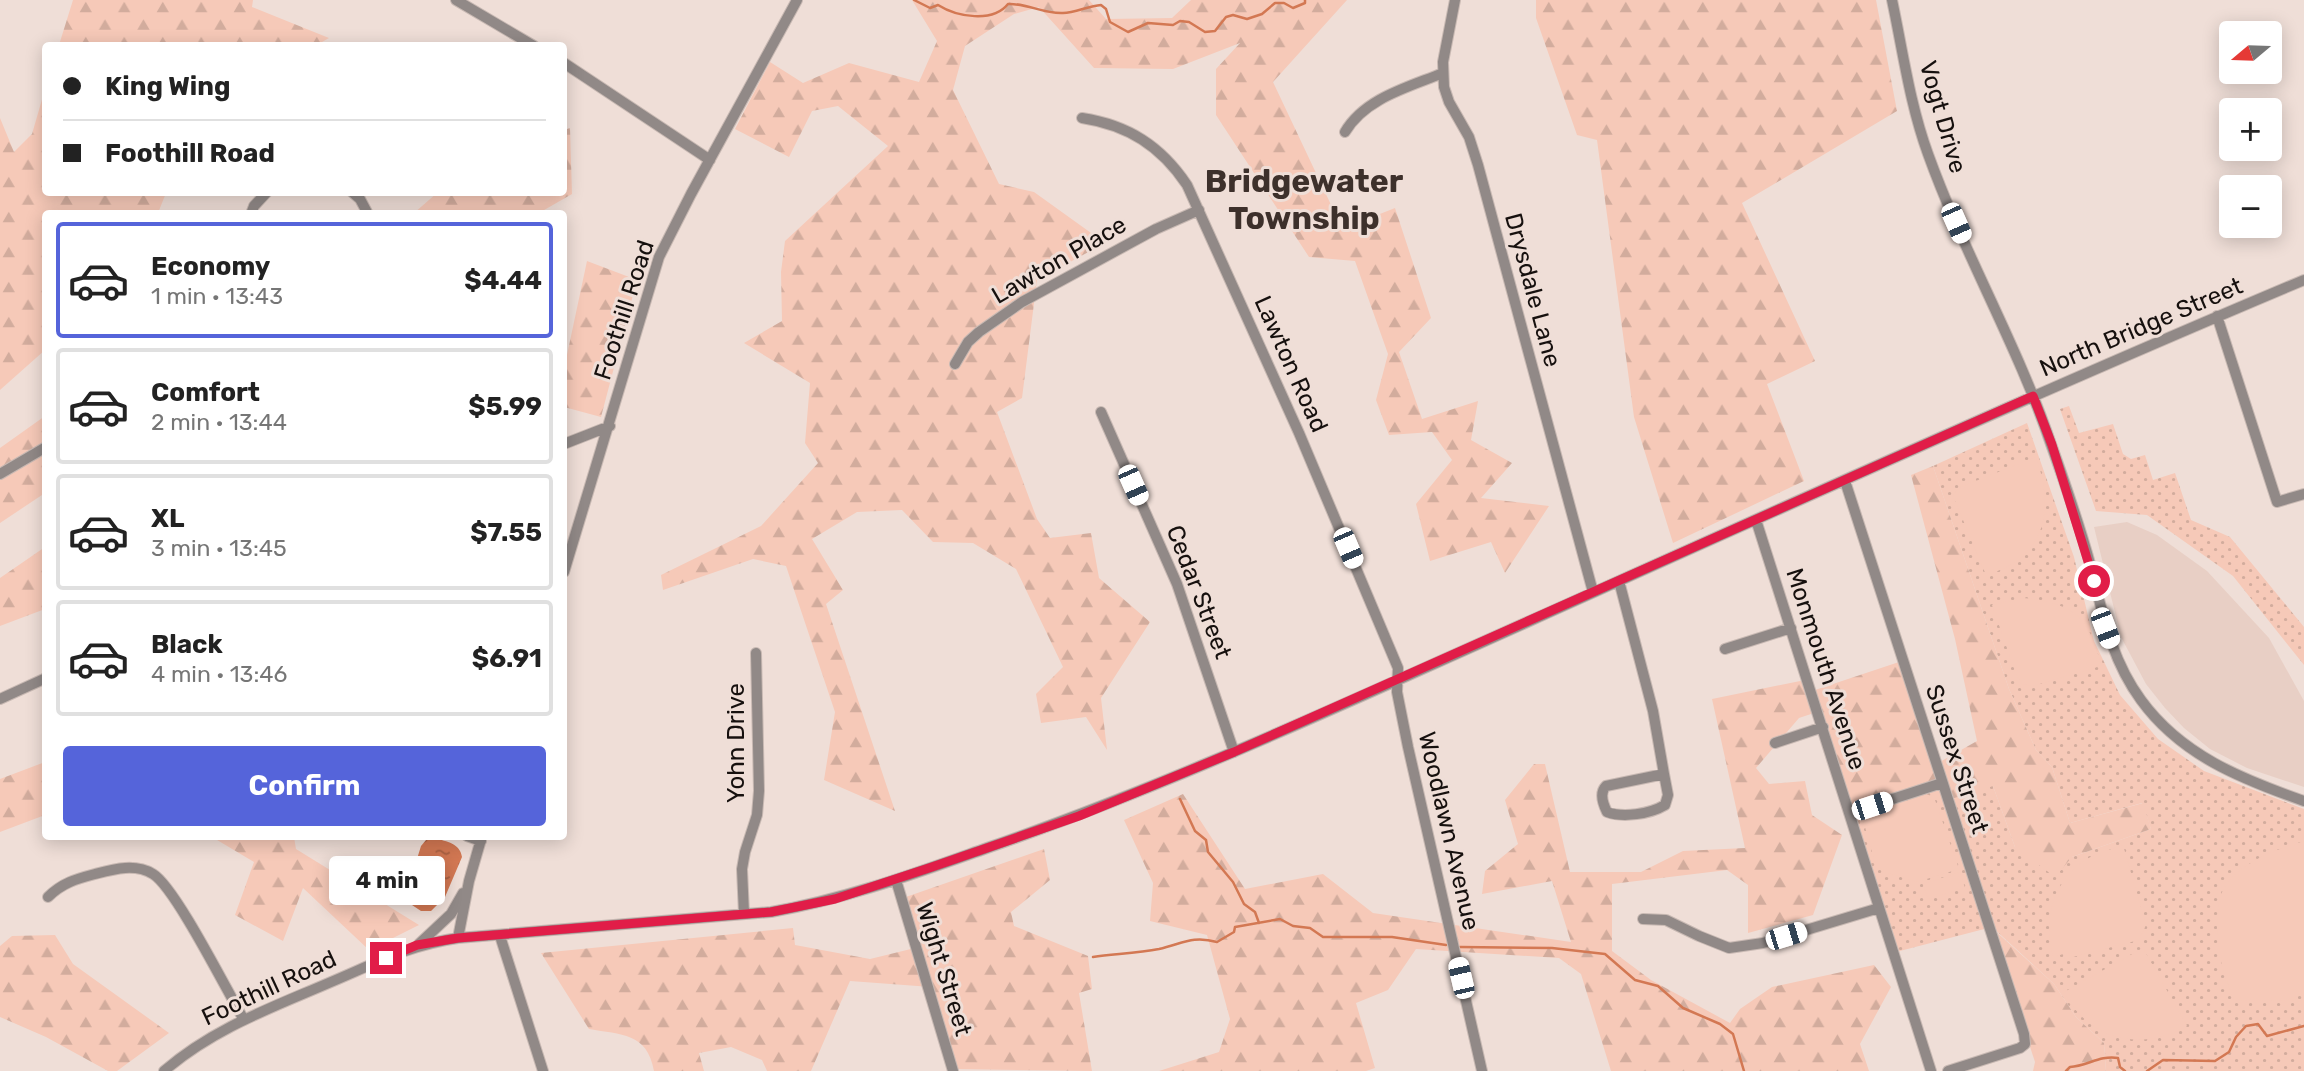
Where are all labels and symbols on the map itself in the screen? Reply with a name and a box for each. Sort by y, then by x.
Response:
north arrow [2219,21,2282,84]
street label: Vogt Drive [1914,58,1972,176]
district label: Bridgewater Township [1205,162,1404,237]
car [1938,200,1975,246]
street label: Lawton Place [987,210,1131,310]
street label: Drysdale Lane [1499,210,1567,370]
street label: Foothill Road [588,237,660,383]
street label: North Bridge Street [2035,272,2247,382]
street label: Lawton Road [1248,291,1334,437]
car [1115,462,1152,508]
street label: Cedar Street [1161,521,1237,663]
car [1331,525,1366,571]
street label: Monmouth Avenue [1780,565,1872,773]
route start [2078,565,2110,597]
car [2088,605,2123,651]
street label: Sussex Street [1920,681,1994,837]
street label: Yohn Drive [722,683,750,803]
street label: Woodlawn Avenue [1413,729,1485,933]
car [1849,790,1896,822]
callout: 4 min [328,856,444,906]
street label: Wight Street [910,899,978,1039]
car [1763,920,1810,952]
route end [370,942,402,974]
street label: Foothill Road [197,945,341,1031]
car [1447,955,1476,1001]

